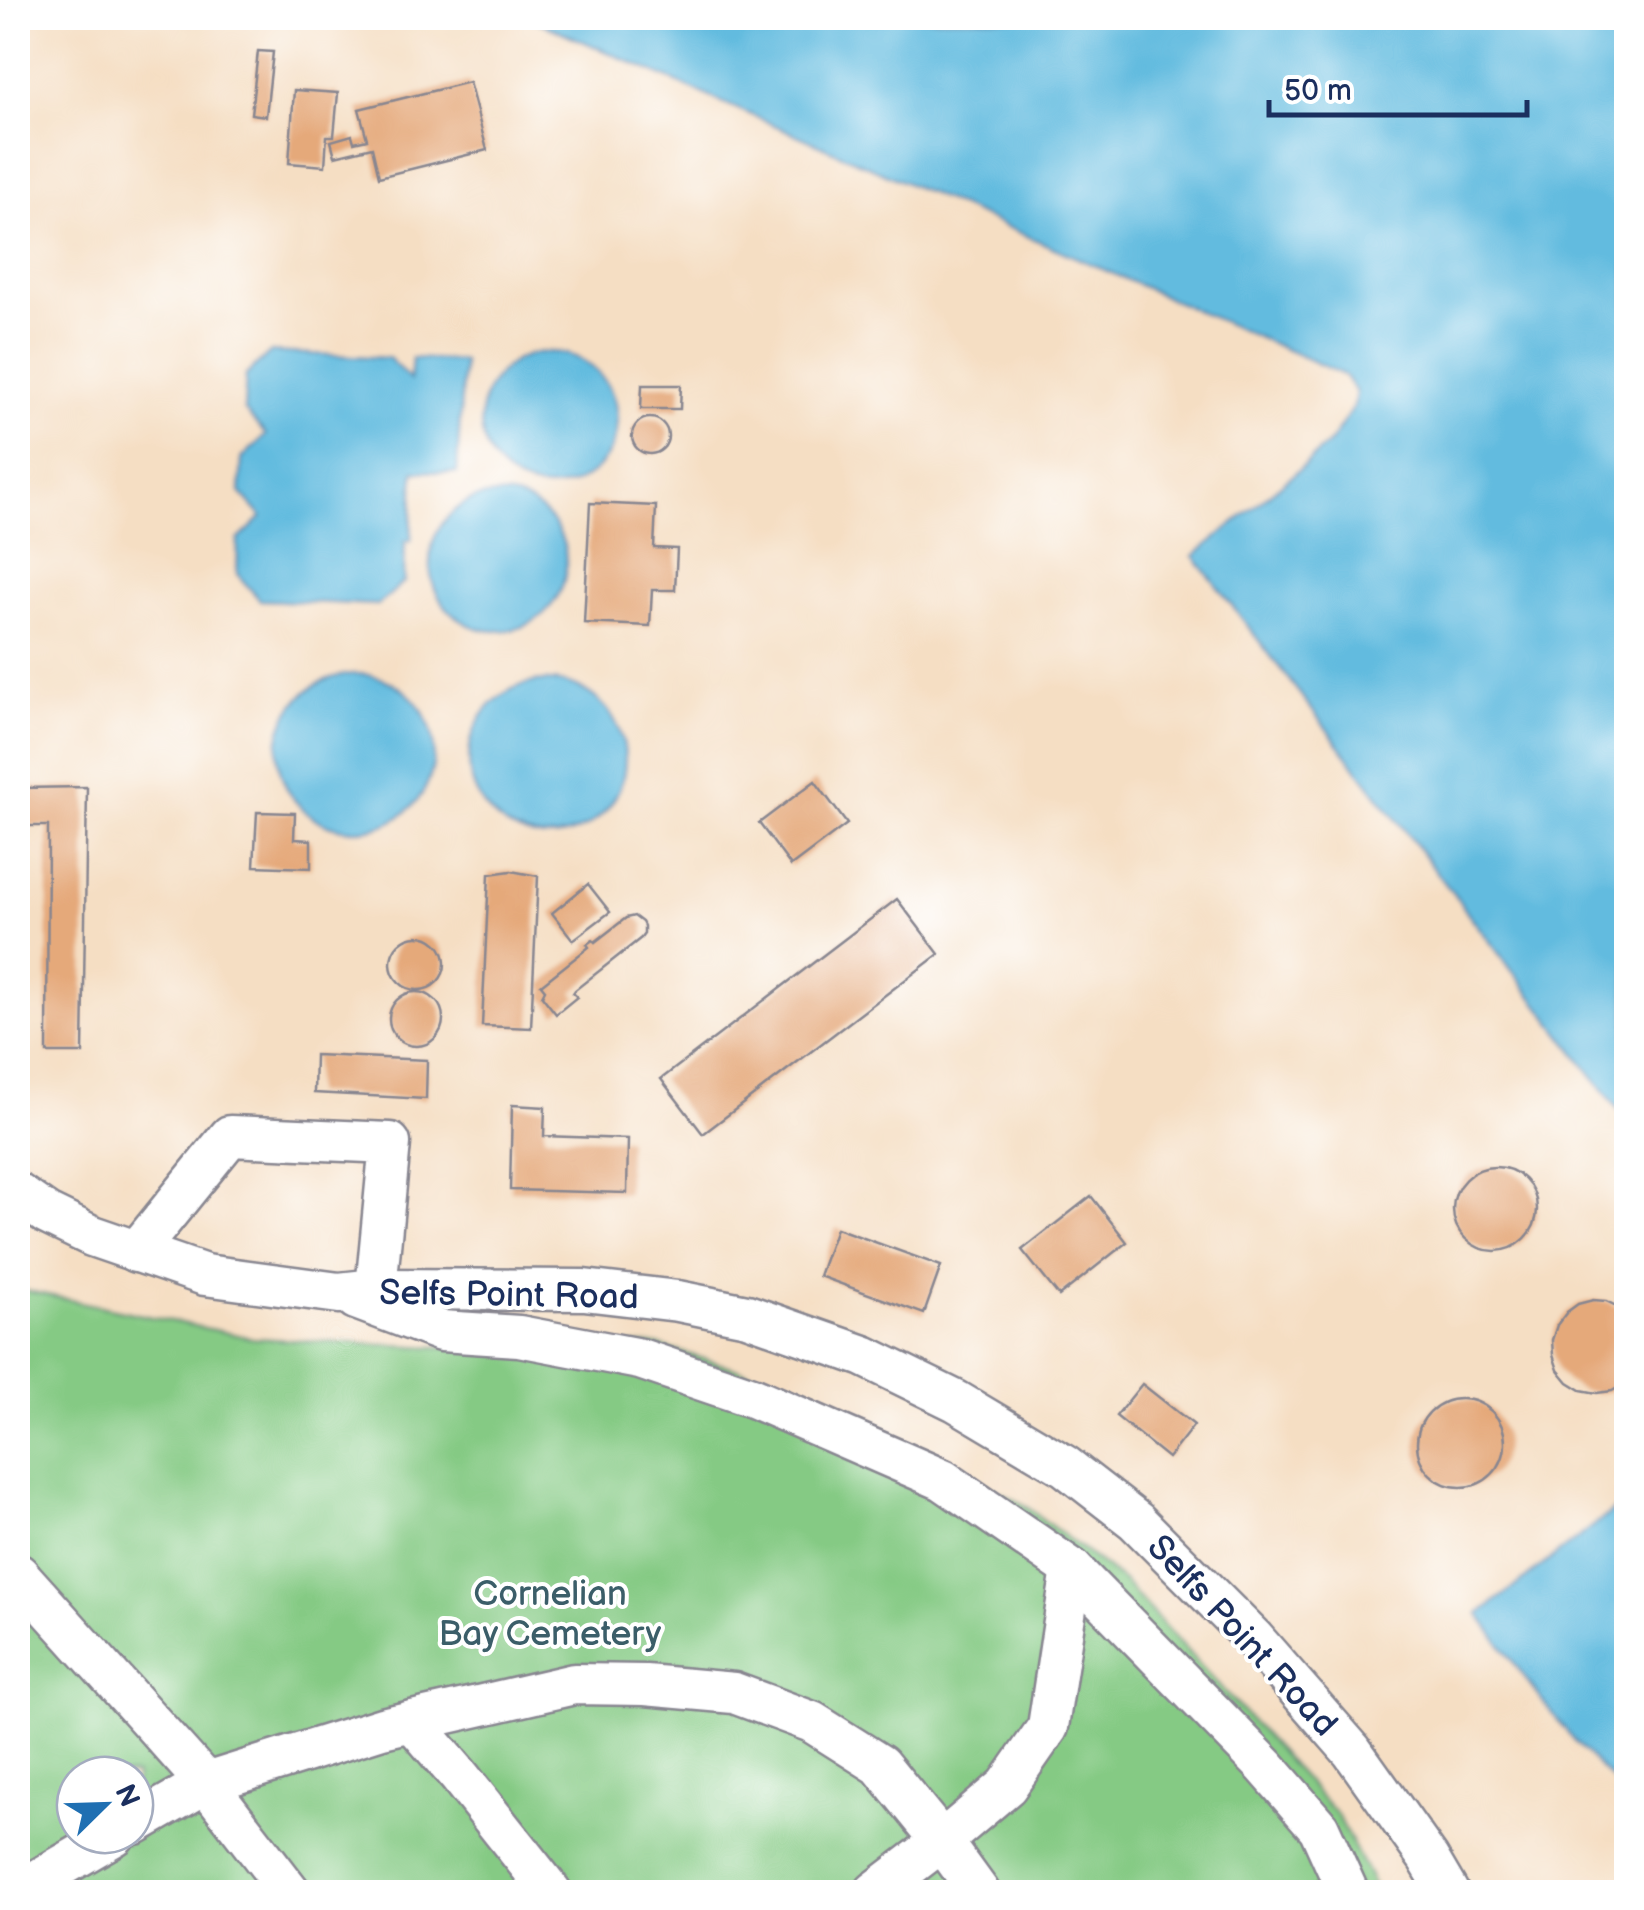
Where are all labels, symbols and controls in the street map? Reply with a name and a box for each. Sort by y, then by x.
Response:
scale bar [1269,55,1526,117]
text: 50 m [1284,73,1352,109]
street label: Selfs Point Road [379,1272,639,1319]
street label: Selfs Point Road [1138,1526,1346,1746]
park label: Cornelian Bay Cemetery [439,1573,662,1656]
north arrow [55,1755,155,1855]
text: N [107,1780,146,1812]

